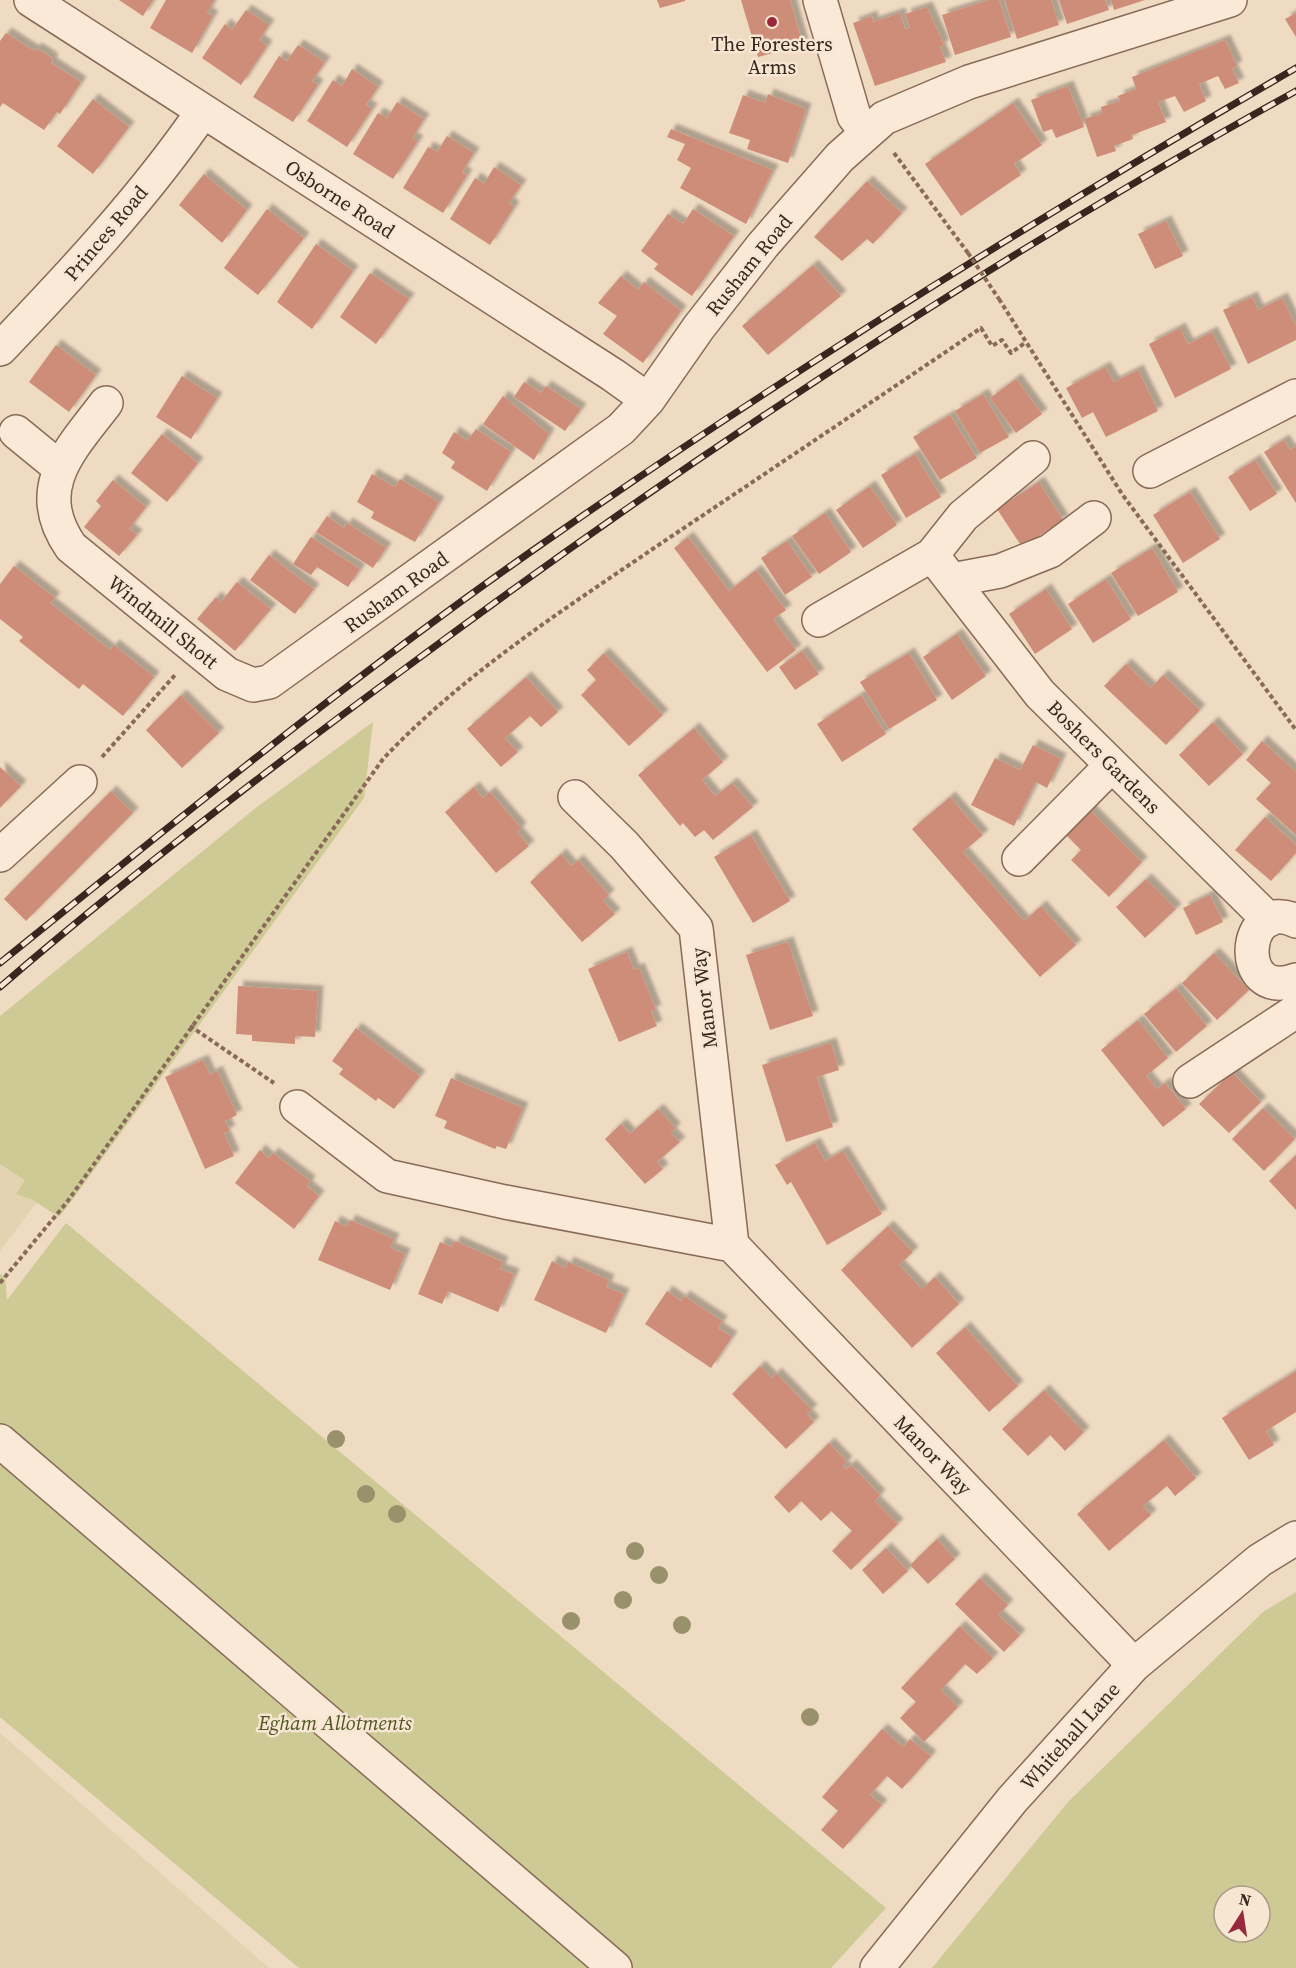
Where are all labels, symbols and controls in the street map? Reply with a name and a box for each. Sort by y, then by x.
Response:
marker: The Foresters Arms [765,15,779,29]
place label: The Foresters Arms [711,30,833,81]
street label: Osborne Road [280,153,401,245]
street label: Princes Road [58,179,155,287]
street label: Rusham Road [699,208,799,322]
street label: Rusham Road [338,544,455,639]
street label: Windmill Shott [102,569,225,676]
street label: Boshers Gardens [1041,694,1167,820]
street label: Manor Way [684,945,724,1050]
street label: Manor Way [888,1409,979,1502]
street label: Whitehall Lane [1014,1676,1126,1796]
park label: Egham Allotments [257,1709,412,1737]
north arrow [1212,1884,1272,1944]
text: N [1237,1887,1253,1911]

